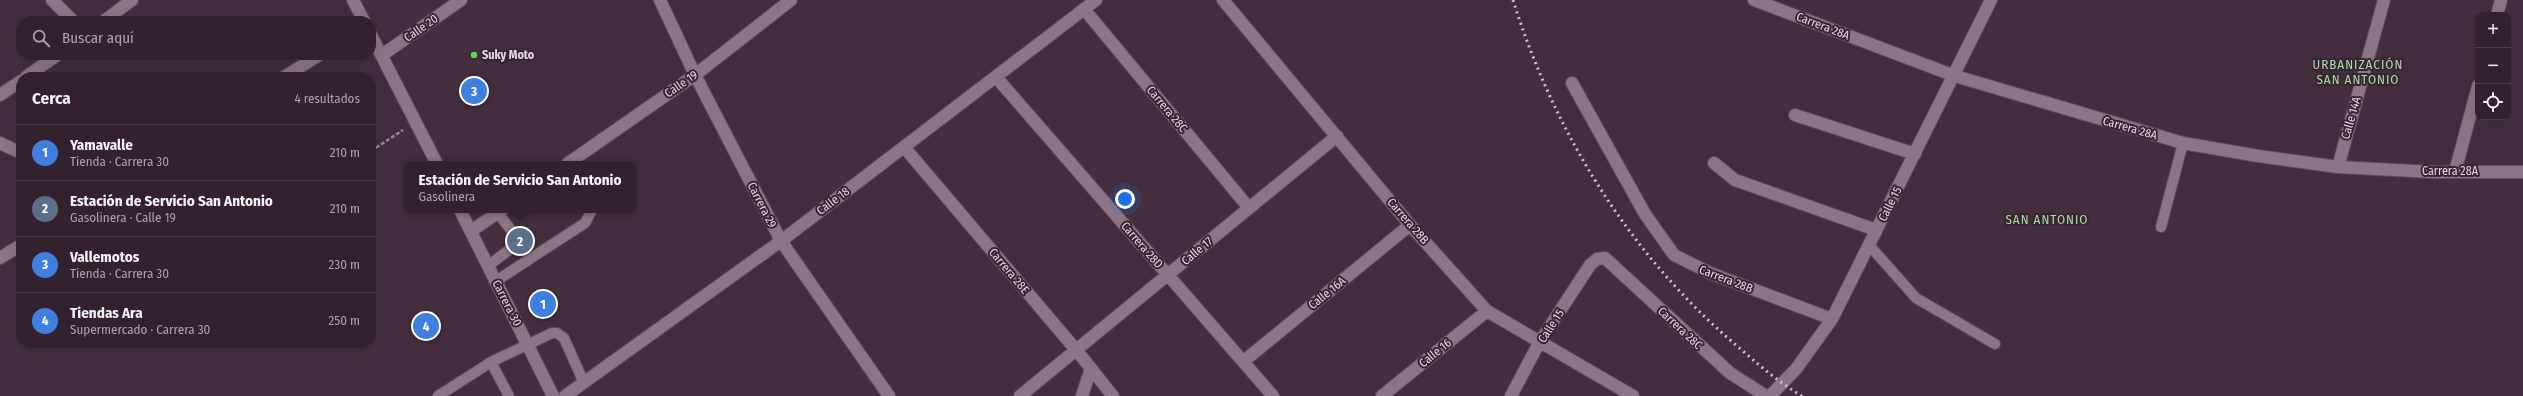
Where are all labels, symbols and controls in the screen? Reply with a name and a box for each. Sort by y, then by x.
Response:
street label: Carrera 28A [1794,9,1852,43]
street label: Calle 20 [401,11,441,45]
map controls [2475,12,2511,120]
button: + [2475,12,2511,48]
search box [16,16,376,60]
icon: search [30,27,52,49]
text: Buscar aquí [62,29,134,47]
place label: Suky Moto [482,48,535,62]
button: − [2475,48,2511,84]
marker: Suky Moto [469,50,479,60]
district label: URBANIZACIÓN SAN ANTONIO [2313,57,2403,87]
street label: Calle 19 [662,67,700,100]
pin: 3 [461,76,487,106]
street label: Carrera 28C [1144,83,1190,135]
button: locate [2475,84,2511,120]
text: Cerca [32,88,71,109]
text: 4 resultados [294,91,360,106]
street label: Calle 14A [2338,94,2364,141]
street label: Carrera 28A [2101,114,2159,143]
text: Yamavalle [70,136,133,154]
text: 1 [42,145,48,160]
text: 210 m [330,145,360,160]
text: Tienda · Carrera 30 [70,154,169,169]
popup [404,161,636,213]
street label: Carrera 28A [2422,164,2479,178]
text: Estación de Servicio San Antonio [419,171,621,189]
street label: Carrera 29 [745,180,780,230]
street label: Calle 18 [814,184,852,218]
street label: Calle 15 [1875,184,1905,224]
text: Gasolinera [419,189,475,204]
your location [1115,189,1135,209]
text: Estación de Servicio San Antonio [70,192,273,210]
street label: Carrera 28B [1384,195,1432,247]
text: 2 [42,201,48,216]
text: 210 m [330,201,360,216]
text: Gasolinera · Calle 19 [70,210,176,225]
district label: SAN ANTONIO [2005,212,2089,227]
street label: Carrera 28D [1118,219,1166,271]
pin: 2 [507,226,533,256]
street label: Calle 17 [1179,234,1216,268]
street label: Carrera 28E [986,245,1032,297]
text: Vallemotos [70,248,139,266]
text: 3 [42,257,48,272]
text: 230 m [329,257,360,272]
street label: Carrera 28B [1697,262,1755,296]
text: Tienda · Carrera 30 [70,266,169,281]
street label: Calle 16A [1306,273,1349,312]
street label: Carrera 30 [489,278,525,328]
pin: 1 [530,289,556,319]
text: Tiendas Ara [70,304,143,322]
street label: Carrera 28C [1655,304,1705,352]
street label: Calle 15 [1535,306,1567,345]
pin: 4 [413,311,439,341]
text: 4 [42,313,48,328]
text: 250 m [328,313,360,328]
text: Supermercado · Carrera 30 [70,322,210,337]
street label: Calle 16 [1416,336,1454,370]

